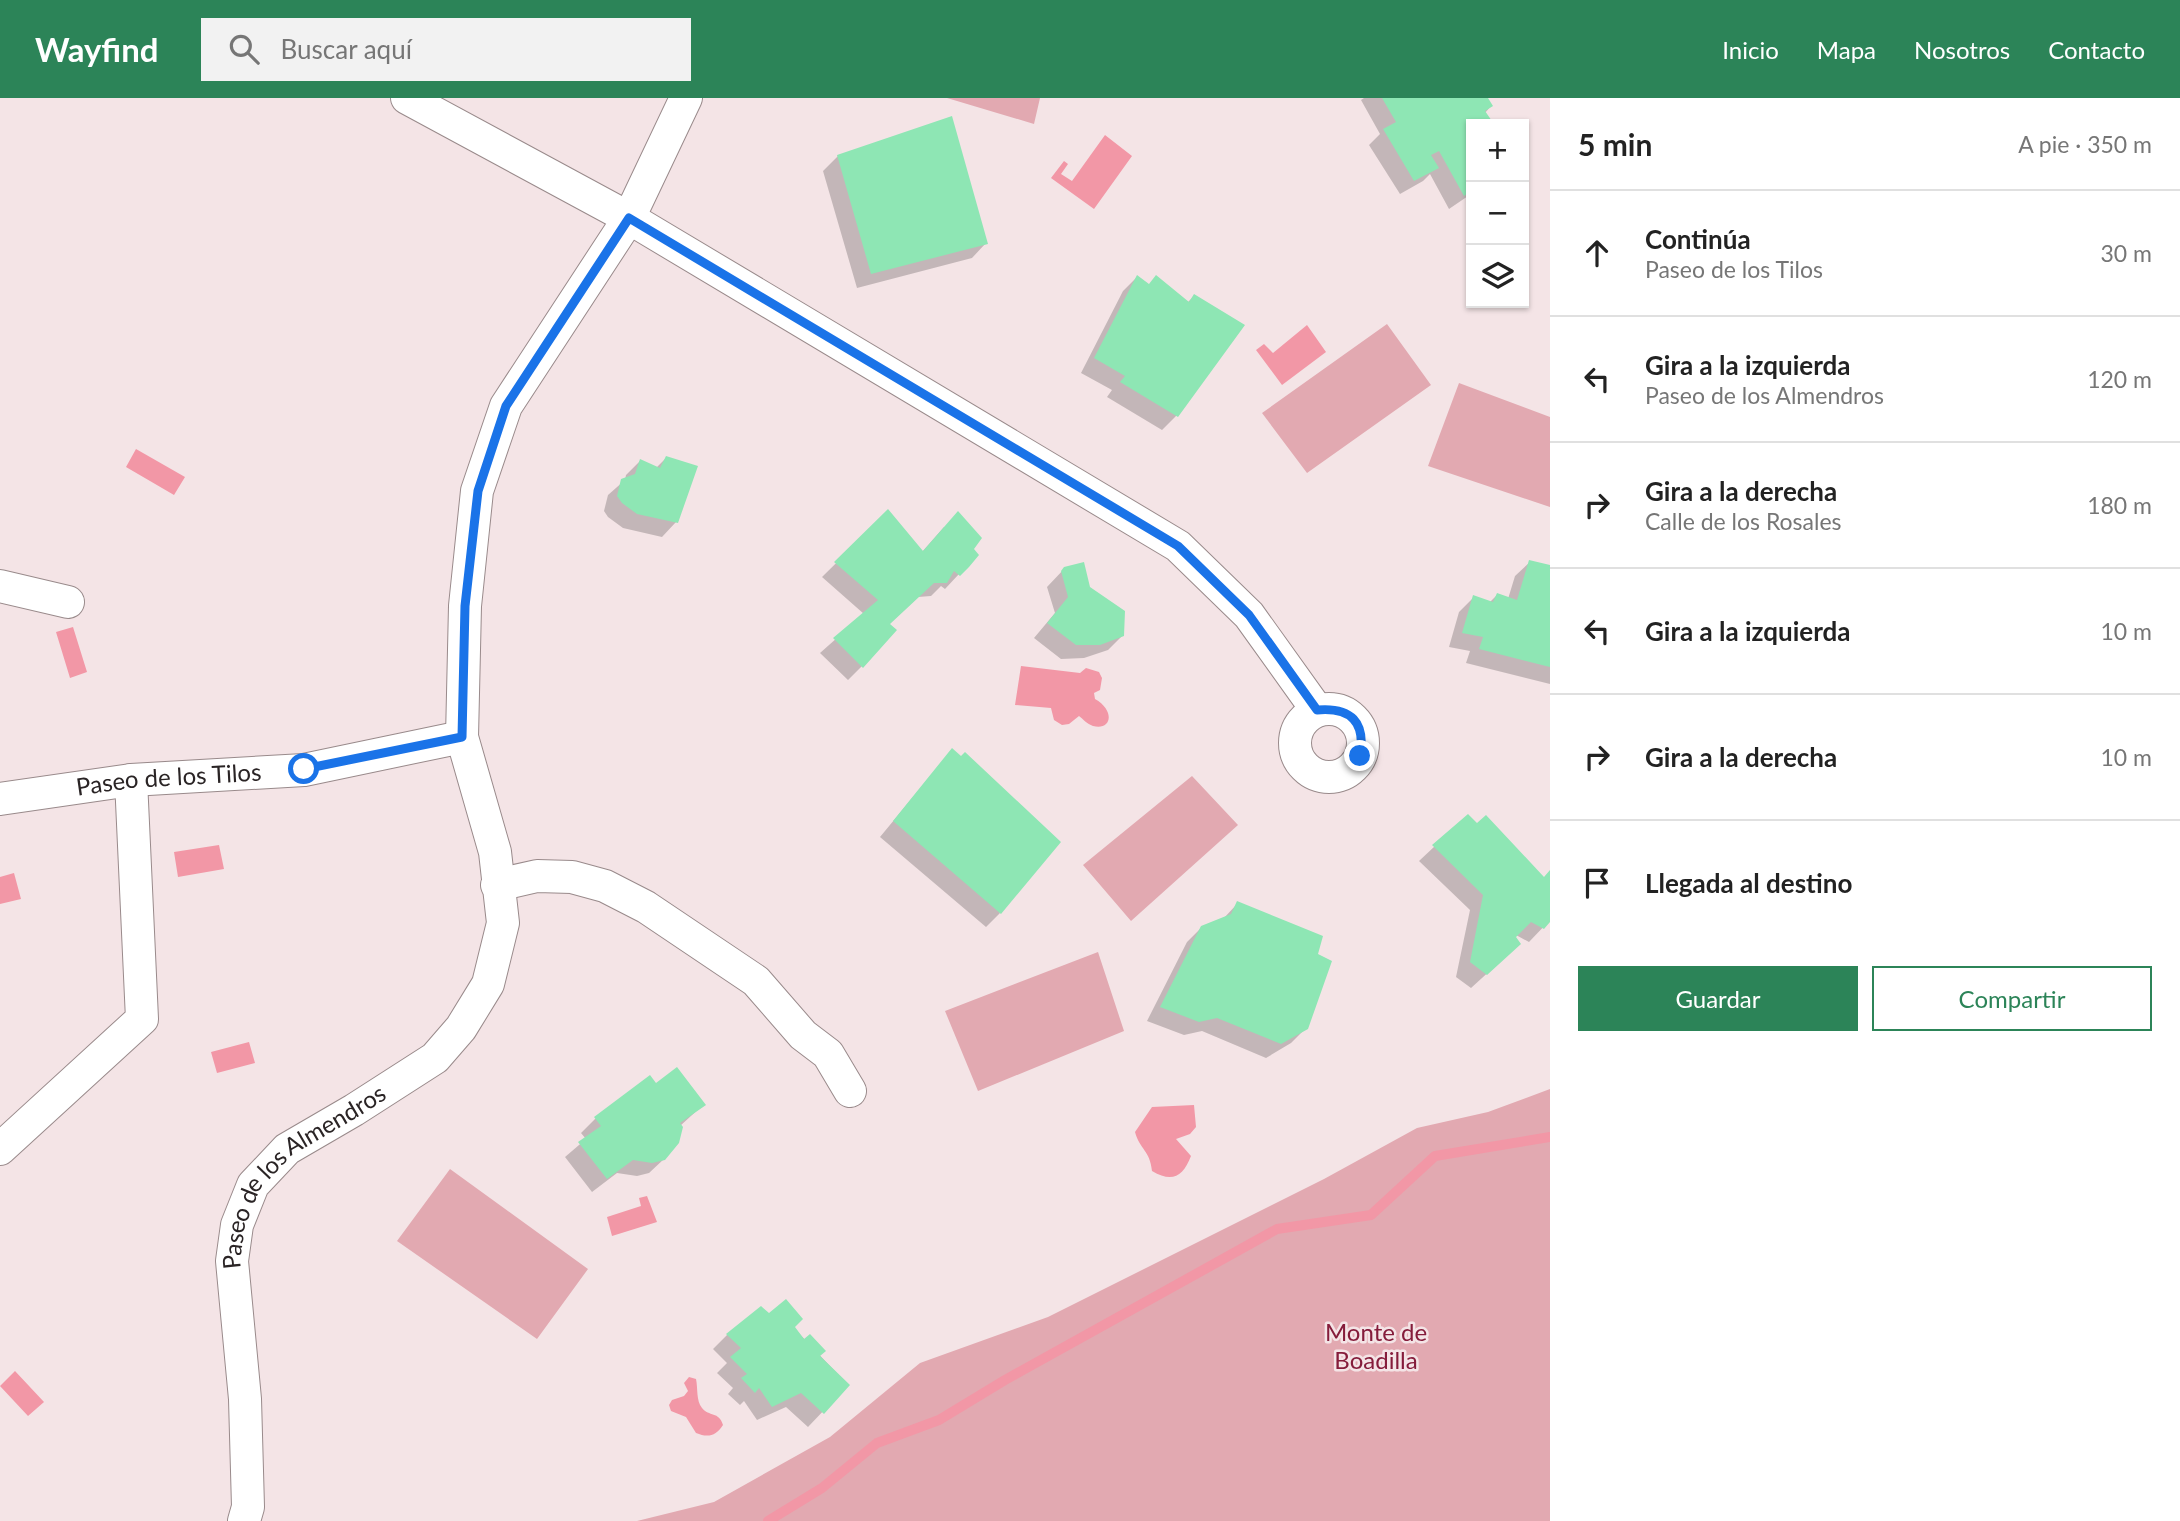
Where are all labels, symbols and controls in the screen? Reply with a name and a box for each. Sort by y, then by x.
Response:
search box [201,18,691,81]
text: Wayfind [35,29,159,69]
icon: search [225,30,263,68]
text: Buscar aquí [281,33,412,65]
text: Inicio [1722,35,1779,64]
text: Mapa [1817,35,1876,64]
text: Nosotros [1914,35,2010,64]
text: Contacto [2048,35,2145,64]
map controls [1466,119,1529,308]
button: + [1466,119,1529,182]
text: 5 min [1578,126,1652,162]
text: A pie · 350 m [2018,130,2152,158]
button: − [1466,182,1529,245]
text: Continúa [1645,223,1751,255]
icon: ahead [1578,234,1616,272]
text: 30 m [2101,239,2152,267]
button: layers [1466,245,1529,308]
text: Paseo de los Tilos [1645,255,1823,283]
text: Gira a la izquierda [1645,349,1851,381]
icon: left [1578,360,1616,398]
text: 120 m [2087,365,2152,393]
text: Paseo de los Almendros [1645,381,1884,409]
text: Gira a la derecha [1645,475,1837,507]
icon: right [1578,486,1616,524]
text: 180 m [2087,491,2152,519]
text: Calle de los Rosales [1645,507,1842,535]
icon: left [1578,612,1616,650]
text: Gira a la izquierda [1645,615,1851,647]
text: 10 m [2101,617,2152,645]
icon: right [1578,738,1616,776]
route end [1344,740,1375,771]
text: Gira a la derecha [1645,741,1837,773]
text: 10 m [2101,743,2152,771]
route start [288,753,319,784]
street label: Paseo de los Tilos [74,756,262,801]
icon: arrive [1578,864,1616,902]
text: Llegada al destino [1645,867,1852,899]
button: Guardar [1578,966,1858,1031]
button: Compartir [1872,966,2152,1031]
street label: Paseo de los Almendros [216,1078,391,1270]
park label: Monte de Boadilla [1325,1317,1427,1374]

